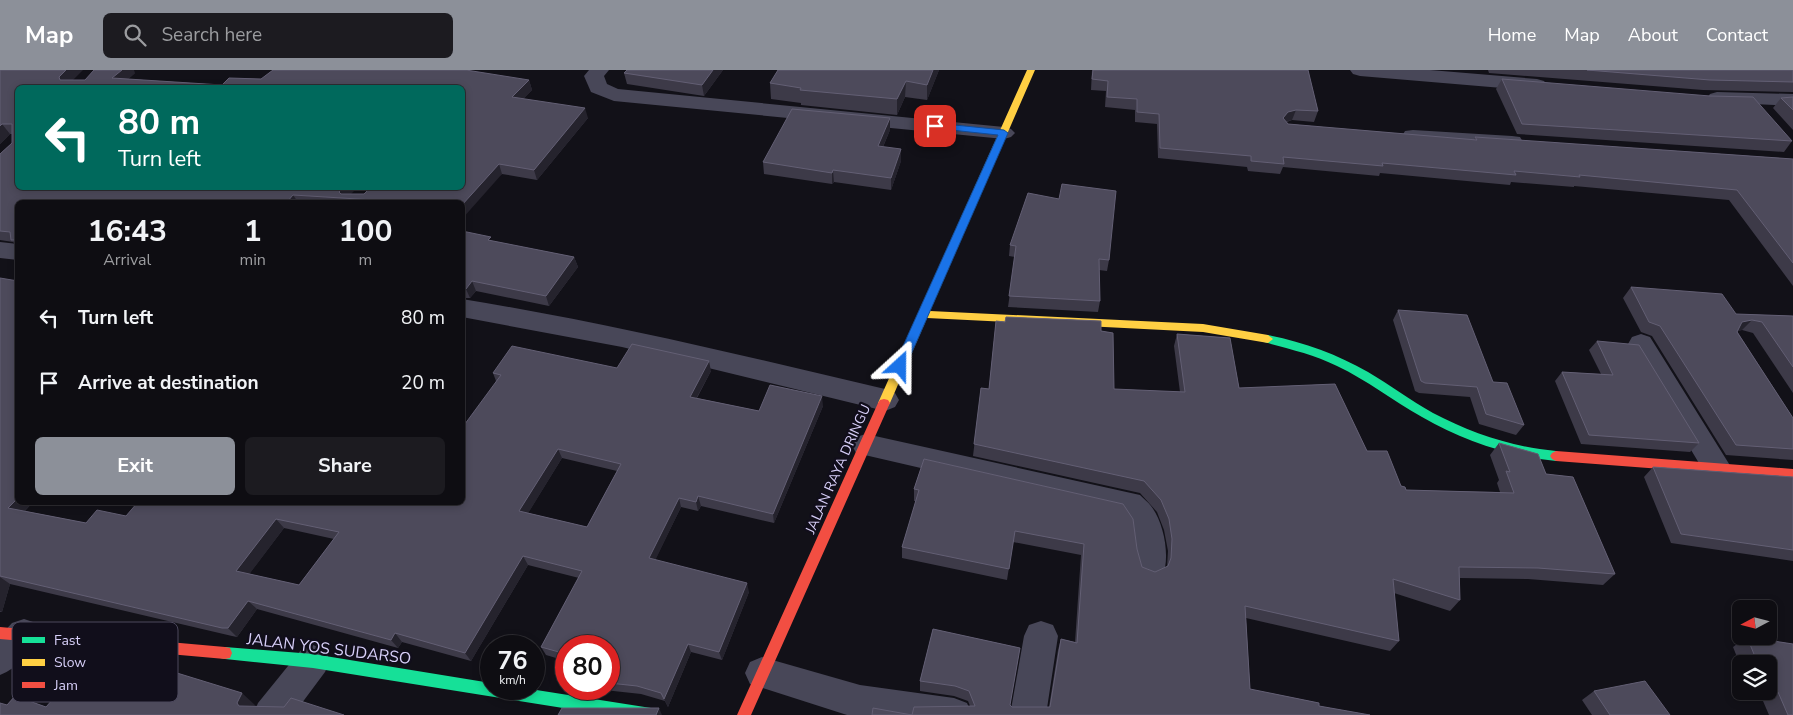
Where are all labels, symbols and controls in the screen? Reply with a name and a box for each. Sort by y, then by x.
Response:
search box [103,13,453,58]
text: Map [25,19,73,51]
icon: search [121,21,149,49]
text: Search here [161,22,262,48]
text: Home [1488,23,1536,47]
text: Map [1564,23,1600,47]
text: About [1628,23,1678,47]
text: Contact [1706,23,1768,47]
text: 80 m [118,99,200,146]
icon: left [35,105,100,170]
pin [914,105,956,147]
icon: arrive [921,112,949,140]
text: Turn left [118,144,201,174]
text: 16:43 [88,211,167,252]
text: 1 [244,211,262,252]
text: 100 [338,211,392,252]
text: Arrival [103,249,151,271]
text: min [239,249,266,271]
text: m [359,249,372,271]
icon: left [35,304,63,332]
text: Turn left [78,305,153,331]
text: 80 m [401,305,445,331]
position arrow [873,339,925,391]
icon: arrive [35,369,63,397]
text: Arrive at destination [78,370,259,396]
text: 20 m [401,370,445,396]
street label: JALAN RAYA DRINGU [800,401,875,538]
button: Exit [35,437,235,495]
button: Share [245,437,445,495]
north arrow [1732,600,1778,645]
map controls [1732,600,1777,700]
legend [12,622,178,702]
street label: JALAN YOS SUDARSO [245,628,412,670]
text: Fast [54,631,80,650]
speed limit sign: 80 [555,635,620,700]
text: 76 [497,644,528,678]
text: Slow [54,653,86,672]
button: layers [1732,655,1777,700]
text: km/h [499,672,526,688]
text: Jam [53,676,78,695]

